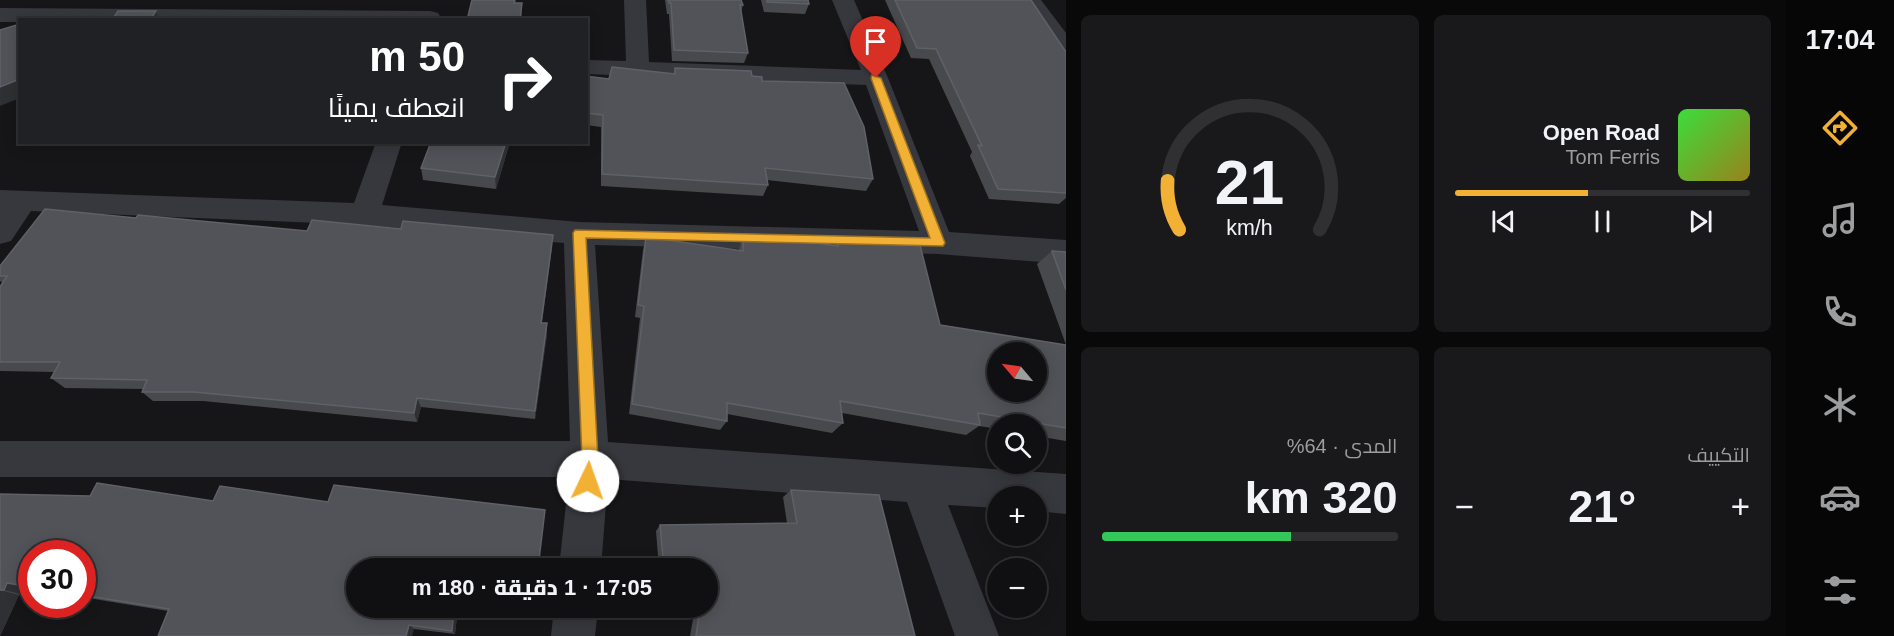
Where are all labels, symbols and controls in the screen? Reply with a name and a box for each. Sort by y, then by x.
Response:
pin [850,16,901,78]
icon: arrive [859,25,892,58]
text: 17:04 [1805,25,1875,55]
text: 50 m [369,33,465,80]
icon: right [486,42,564,120]
text: انعطف يمينًا [328,93,465,123]
icon: directions [1819,107,1861,149]
text: Open Road [1543,120,1660,145]
text: Tom Ferris [1566,146,1660,168]
text: 21 [1215,149,1284,218]
icon: music [1819,199,1861,241]
icon: previous [1487,205,1520,238]
icon: pause [1586,205,1619,238]
icon: next [1684,205,1717,238]
text: km/h [1227,217,1273,241]
icon: phone [1819,291,1861,333]
north arrow [987,342,1047,402]
map controls [987,342,1047,618]
icon: climate [1819,384,1861,426]
button: search [987,414,1047,474]
text: المدى · 64% [1287,435,1398,457]
text: التكييف [1687,444,1750,466]
position arrow [556,449,620,513]
text: 320 km [1245,472,1398,523]
icon: car [1819,476,1861,518]
text: 21° [1568,481,1636,532]
button: + [987,486,1047,546]
text: − [1455,488,1474,525]
text: + [1731,488,1750,525]
speed limit sign: 30 [18,540,96,618]
button: − [987,558,1047,618]
icon: filters [1819,569,1861,611]
text: 17:05 · 1 دقيقة · 180 m [412,575,652,600]

